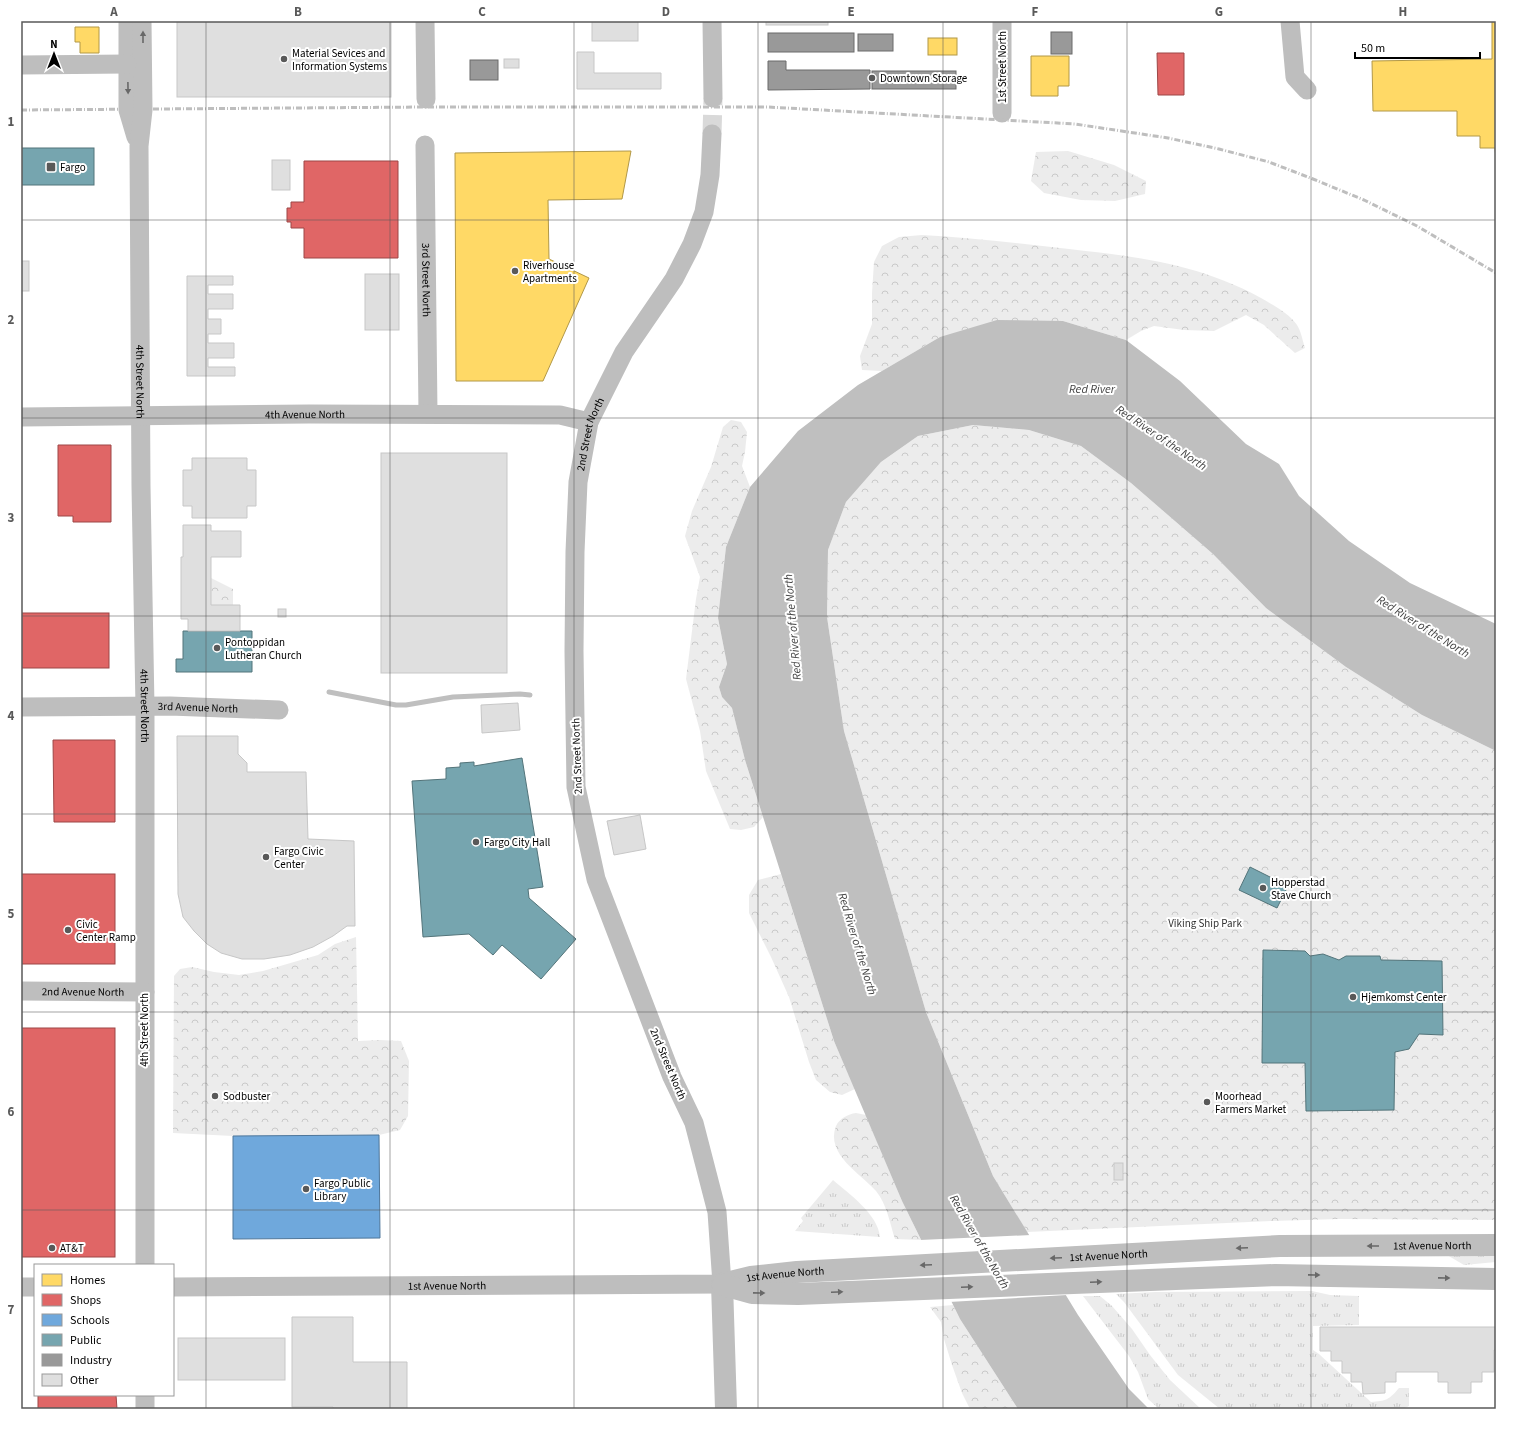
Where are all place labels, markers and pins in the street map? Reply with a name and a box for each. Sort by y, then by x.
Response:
place label: Material Sevices and Information Systems [292,46,387,74]
marker: Material Sevices and Information Systems [279,54,289,64]
place label: Downtown Storage [880,71,968,86]
marker: Downtown Storage [867,73,877,83]
place label: Fargo [60,160,86,175]
marker: Fargo [45,161,57,173]
place label: Riverhouse Apartments [523,258,577,286]
marker: Riverhouse Apartments [510,266,520,276]
place label: Pontoppidan Lutheran Church [225,635,302,663]
marker: Pontoppidan Lutheran Church [212,643,222,653]
place label: Fargo City Hall [484,835,550,850]
marker: Fargo City Hall [471,837,481,847]
place label: Fargo Civic Center [274,844,324,872]
marker: Fargo Civic Center [261,852,271,862]
place label: Hopperstad Stave Church [1271,875,1331,903]
marker: Hopperstad Stave Church [1258,883,1268,893]
place label: Civic Center Ramp [76,917,136,945]
marker: Civic Center Ramp [63,925,73,935]
place label: Hjemkomst Center [1361,990,1447,1005]
marker: Hjemkomst Center [1348,992,1358,1002]
place label: Sodbuster [223,1089,270,1104]
place label: Moorhead Farmers Market [1215,1089,1287,1117]
marker: Sodbuster [210,1091,220,1101]
marker: Moorhead Farmers Market [1202,1097,1212,1107]
place label: Fargo Public Library [314,1176,371,1204]
marker: Fargo Public Library [301,1184,311,1194]
place label: AT&T [60,1241,84,1256]
marker: AT&T [47,1243,57,1253]

